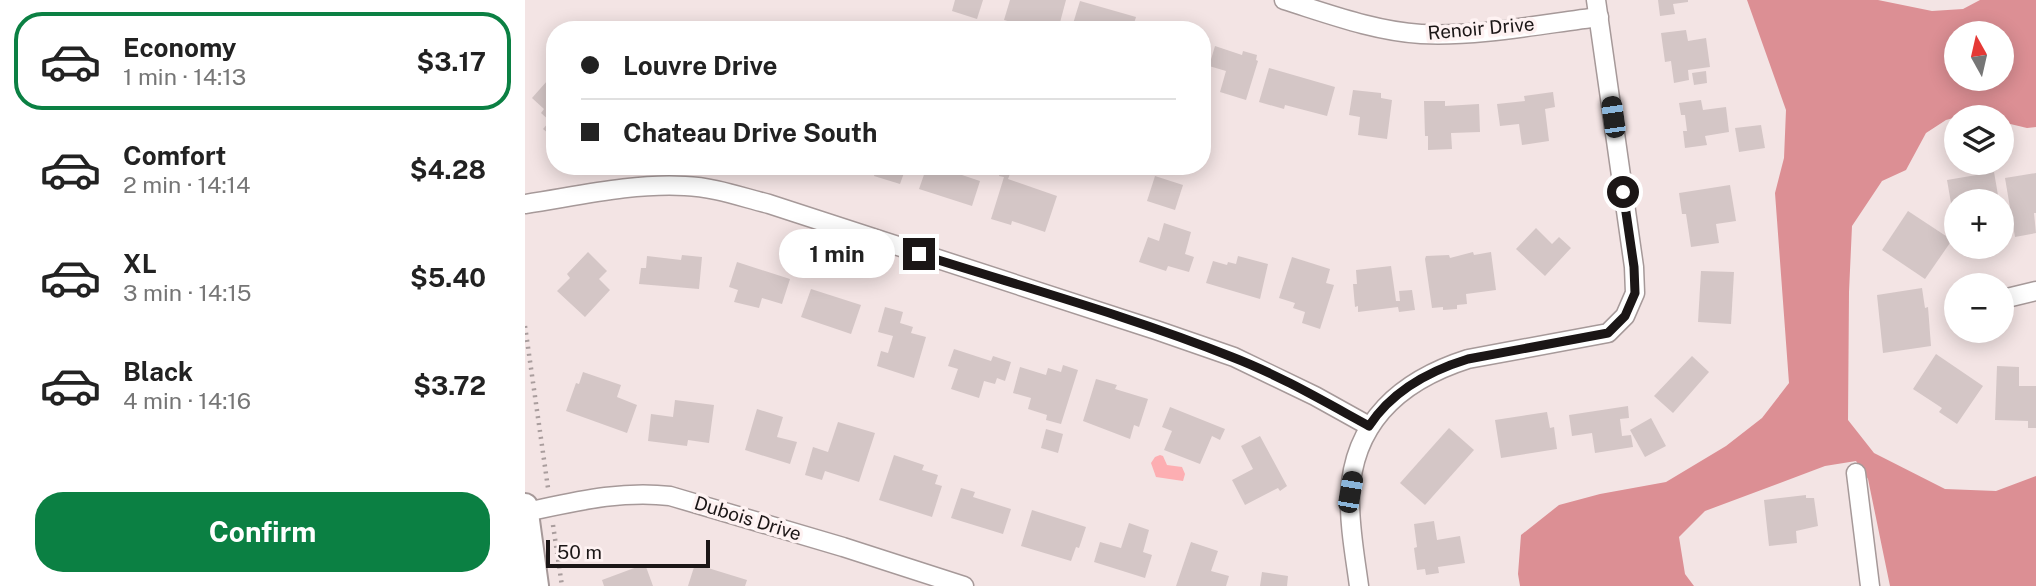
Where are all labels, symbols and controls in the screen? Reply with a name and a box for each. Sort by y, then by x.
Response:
street label: Renoir Drive [1427,12,1535,44]
north arrow [1944,21,2014,91]
map controls [1944,21,2014,343]
icon: car [39,30,102,93]
text: Economy [123,32,236,63]
text: $3.17 [417,46,486,77]
text: Louvre Drive [623,50,778,81]
text: 1 min · 14:13 [123,63,246,90]
car [1600,95,1627,139]
button: layers [1944,105,2014,175]
text: Chateau Drive South [623,117,877,148]
icon: car [39,138,102,201]
text: Comfort [123,140,226,171]
text: $4.28 [410,154,486,185]
text: 2 min · 14:14 [123,171,250,198]
route start [1607,176,1639,208]
button: + [1944,189,2014,259]
callout: 1 min [779,230,895,278]
route end [903,238,935,270]
text: 1 min [809,240,865,267]
icon: car [39,246,102,309]
text: XL [123,248,157,279]
text: $5.40 [410,262,486,293]
button: − [1944,273,2014,343]
text: 3 min · 14:15 [123,279,252,306]
icon: car [39,354,102,417]
text: Black [123,356,193,387]
text: $3.72 [413,370,486,401]
text: 4 min · 14:16 [123,387,251,414]
car [1337,469,1364,515]
street label: Dubois Drive [692,491,804,545]
button: Confirm [35,492,490,572]
scale bar [546,537,711,569]
text: 50 m [557,541,602,563]

